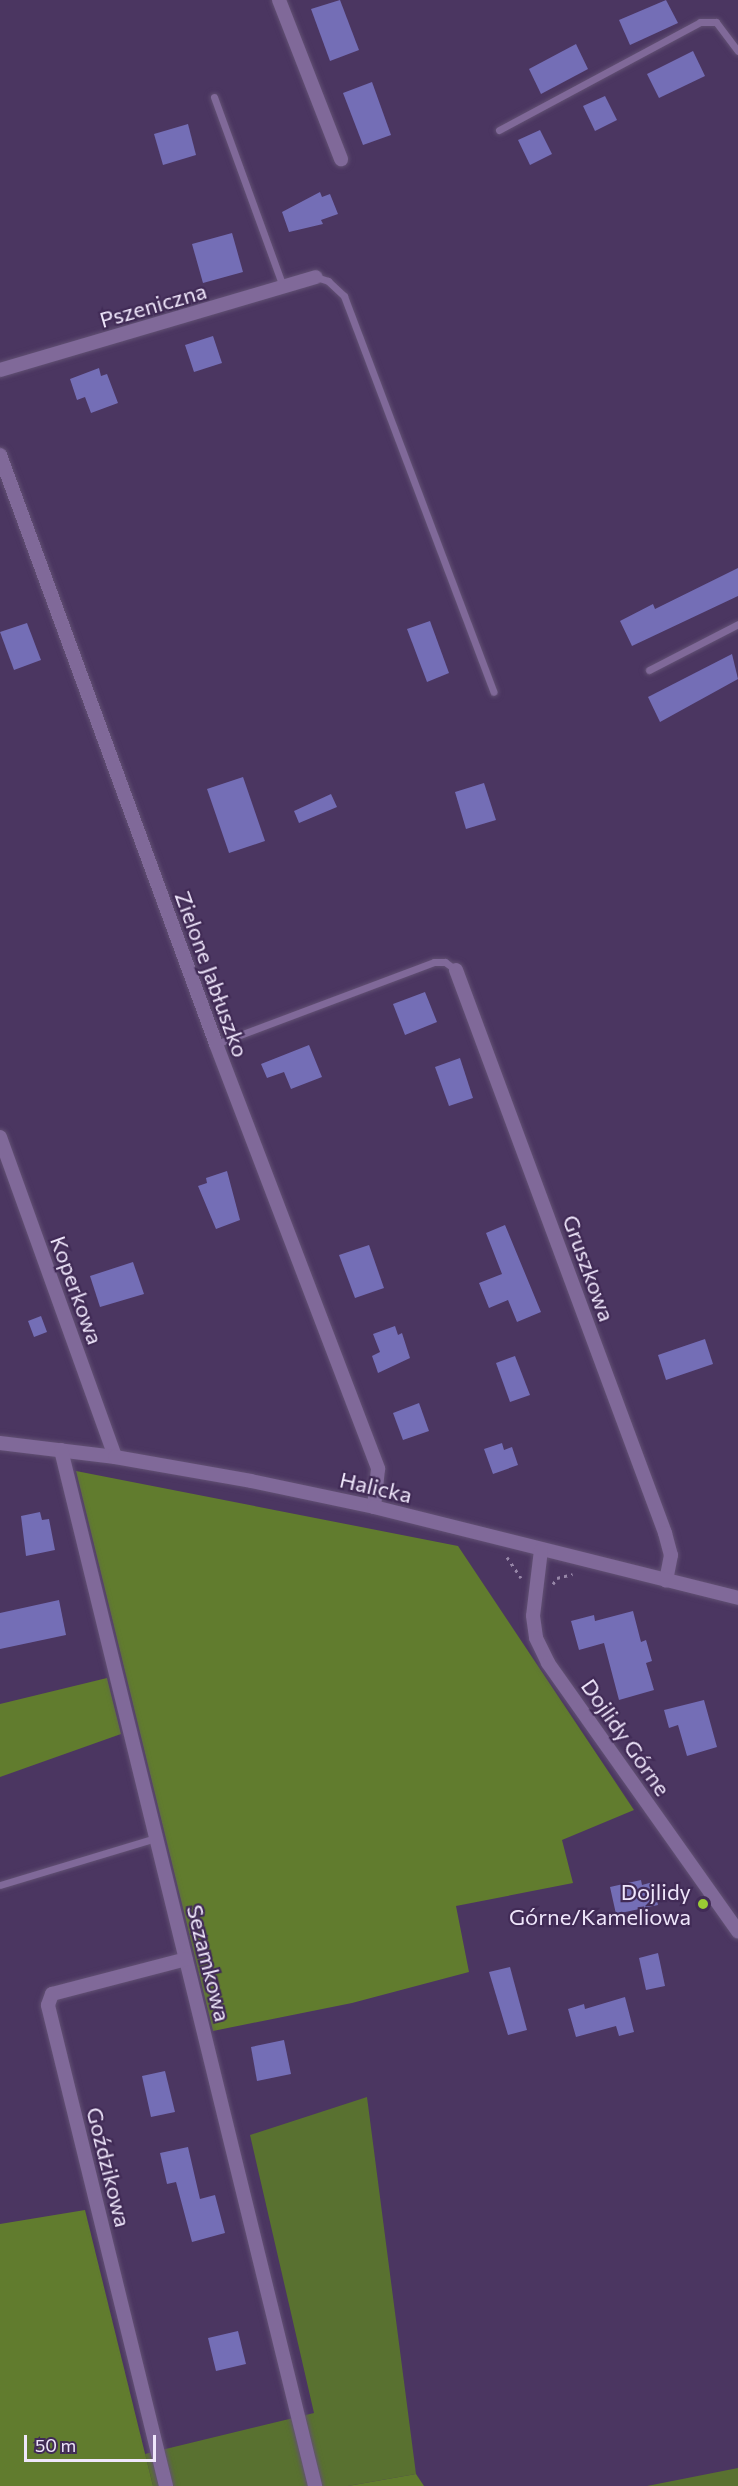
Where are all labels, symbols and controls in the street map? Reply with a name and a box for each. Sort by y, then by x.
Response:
street label: Pszeniczna [96,277,210,333]
street label: Zielone Jabłuszko [170,887,254,1061]
street label: Gruszkowa [558,1211,620,1325]
street label: Koperkowa [45,1232,109,1348]
street label: Halicka [337,1466,415,1508]
street label: Dojlidy Górne [576,1673,676,1801]
place label: Dojlidy Górne/Kameliowa [509,1878,691,1930]
marker: Dojlidy Górne/Kameliowa [696,1897,710,1911]
street label: Sezamkowa [182,1902,236,2024]
street label: Goździkowa [81,2104,137,2230]
scale bar [27,2423,159,2461]
text: 50 m [35,2434,76,2456]

